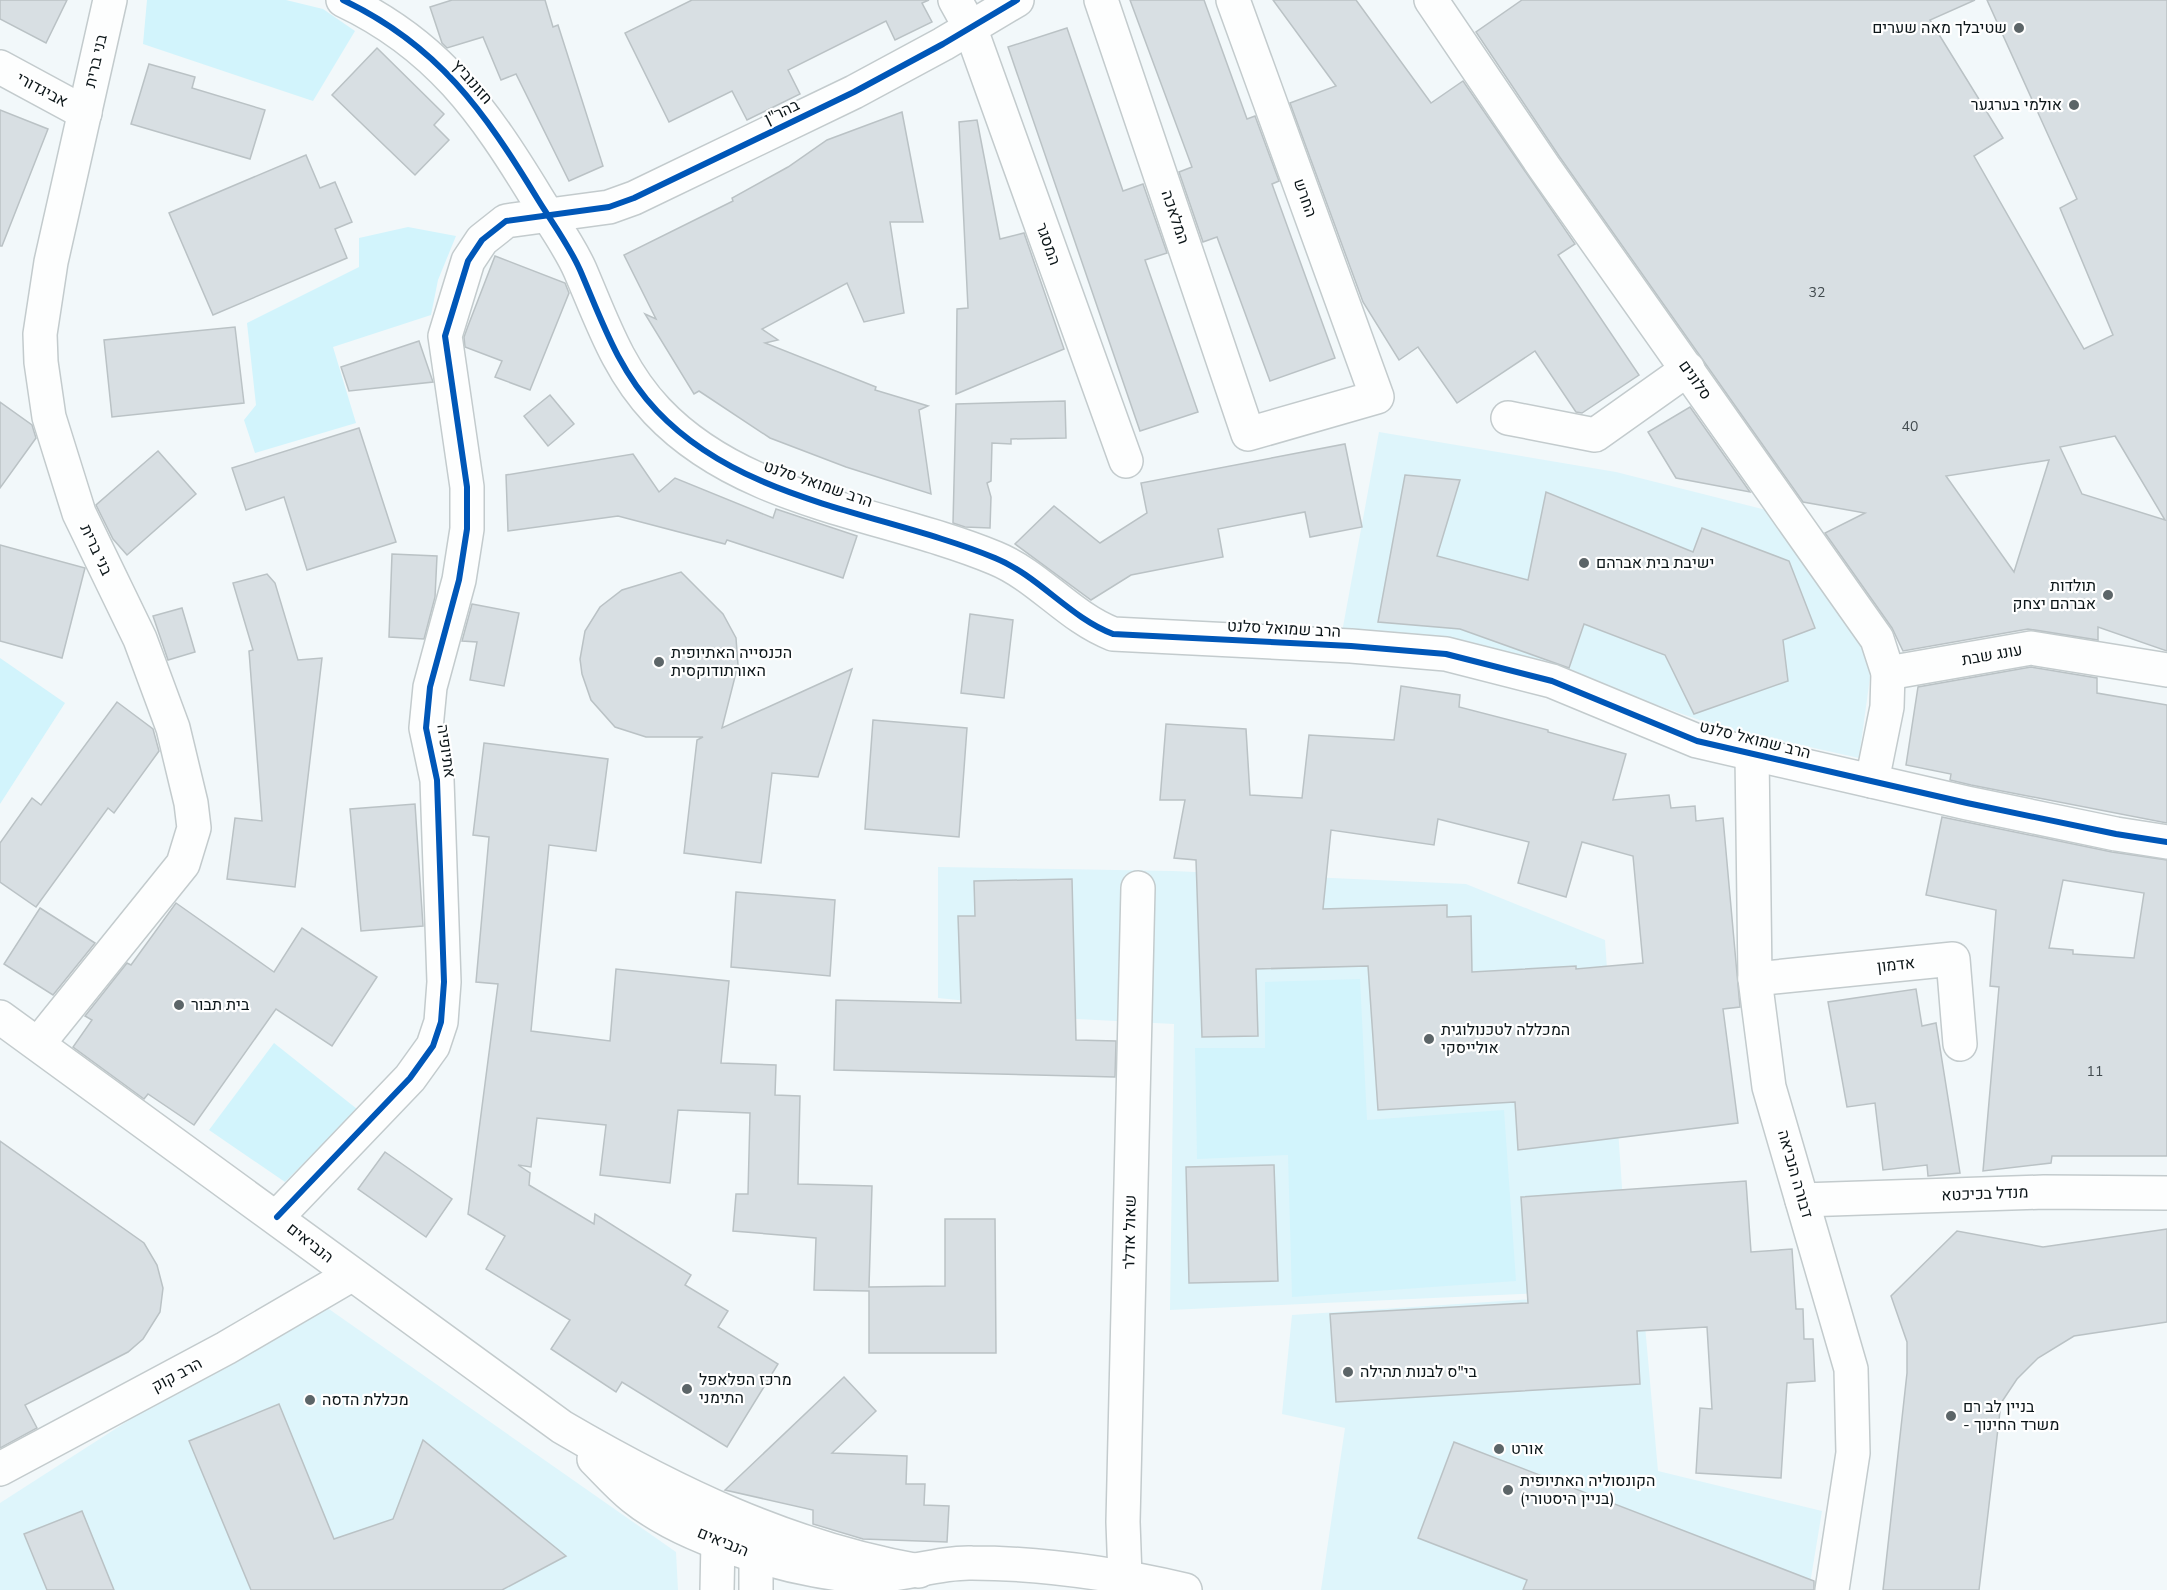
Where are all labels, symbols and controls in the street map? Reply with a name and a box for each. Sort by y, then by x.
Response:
place label: שטיבלך מאה שערים [1872,17,2007,39]
marker: שטיבלך מאה שערים [2012,21,2026,35]
street label: בני ברית [79,32,113,90]
street label: חזונוביץ [447,55,497,109]
street label: אביגדורי [12,67,72,113]
street label: בהר"ן [761,94,804,130]
place label: אולמי בערגער [1971,94,2062,116]
marker: אולמי בערגער [2067,98,2081,112]
street label: החרש [1288,176,1322,220]
street label: המלאכה [1155,187,1195,247]
street label: המסגר [1030,220,1066,268]
house number: 32 [1809,283,1825,302]
street label: סלונים [1673,356,1717,404]
house number: 40 [1902,417,1918,436]
street label: הרב שמואל סלנט [761,455,875,513]
street label: בני ברית [75,521,118,580]
place label: ישיבת בית אברהם [1596,552,1714,574]
marker: ישיבת בית אברהם [1577,556,1591,570]
place label: תולדות אברהם יצחק [2013,575,2096,615]
marker: תולדות אברהם יצחק [2101,588,2115,602]
street label: הרב שמואל סלנט [1226,615,1342,643]
street label: עונג שבת [1960,639,2024,671]
place label: הכנסייה האתיופית האורתודוקסית [671,642,792,682]
marker: הכנסייה האתיופית האורתודוקסית [652,655,666,669]
street label: הרב שמואל סלנט [1697,716,1813,764]
street label: אתיופיה [431,723,461,779]
street label: אדמון [1876,952,1916,978]
place label: בית תבור [191,994,250,1016]
marker: בית תבור [172,998,186,1012]
place label: המכללה לטכנולוגית אולייסקי [1441,1019,1570,1059]
marker: המכללה לטכנולוגית אולייסקי [1422,1032,1436,1046]
house number: 11 [2087,1062,2103,1081]
street label: דבורה הנביאה [1772,1127,1818,1221]
street label: מנדל בכיכטא [1941,1181,2029,1207]
street label: שאול אדלר [1118,1194,1142,1270]
street label: הנביאים [282,1218,338,1268]
street label: הרב קוק [148,1353,206,1397]
place label: בי"ס לבנות תהילה [1360,1361,1478,1383]
marker: בי"ס לבנות תהילה [1341,1365,1355,1379]
place label: מרכז הפלאפל התימני [699,1369,792,1409]
marker: מרכז הפלאפל התימני [680,1382,694,1396]
place label: מכללת הדסה [322,1389,409,1411]
marker: מכללת הדסה [303,1393,317,1407]
place label: בניין לב רם - משרד החינוך [1963,1396,2059,1436]
marker: בניין לב רם - משרד החינוך [1944,1409,1958,1423]
place label: אורט [1511,1438,1544,1460]
marker: אורט [1492,1442,1506,1456]
place label: הקונסוליה האתיופית (בניין היסטורי) [1520,1470,1655,1510]
marker: הקונסוליה האתיופית (בניין היסטורי) [1501,1483,1515,1497]
street label: הנביאים [694,1522,752,1562]

